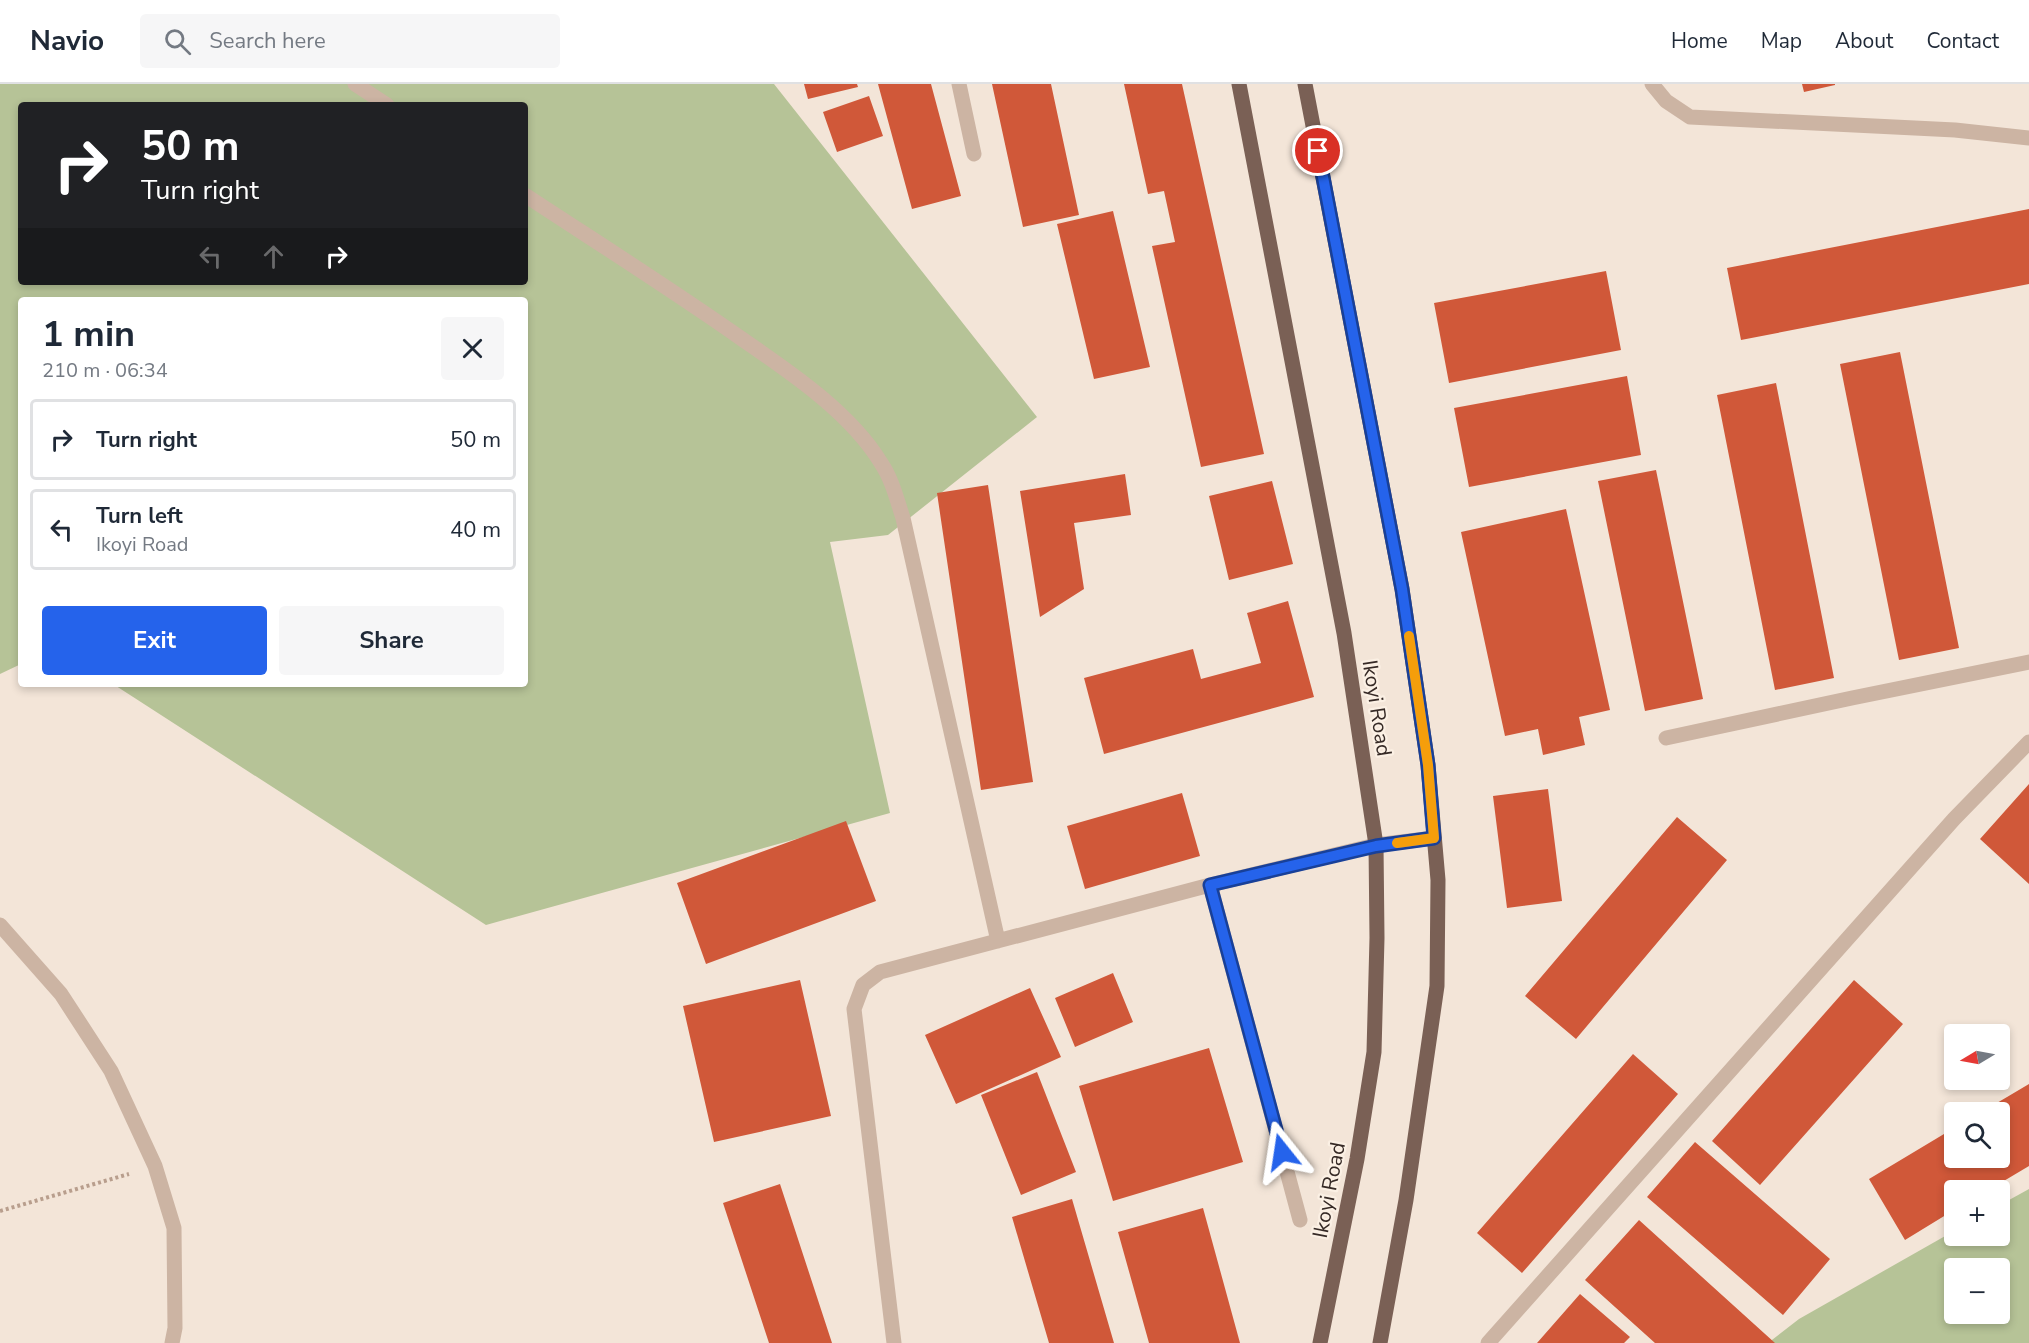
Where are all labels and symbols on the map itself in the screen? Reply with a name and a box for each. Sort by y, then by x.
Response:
pin [1292,125,1343,176]
street label: Ikoyi Road [1356,658,1398,758]
north arrow [1944,1024,2010,1090]
position arrow [1250,1120,1314,1184]
street label: Ikoyi Road [1306,1140,1352,1240]

